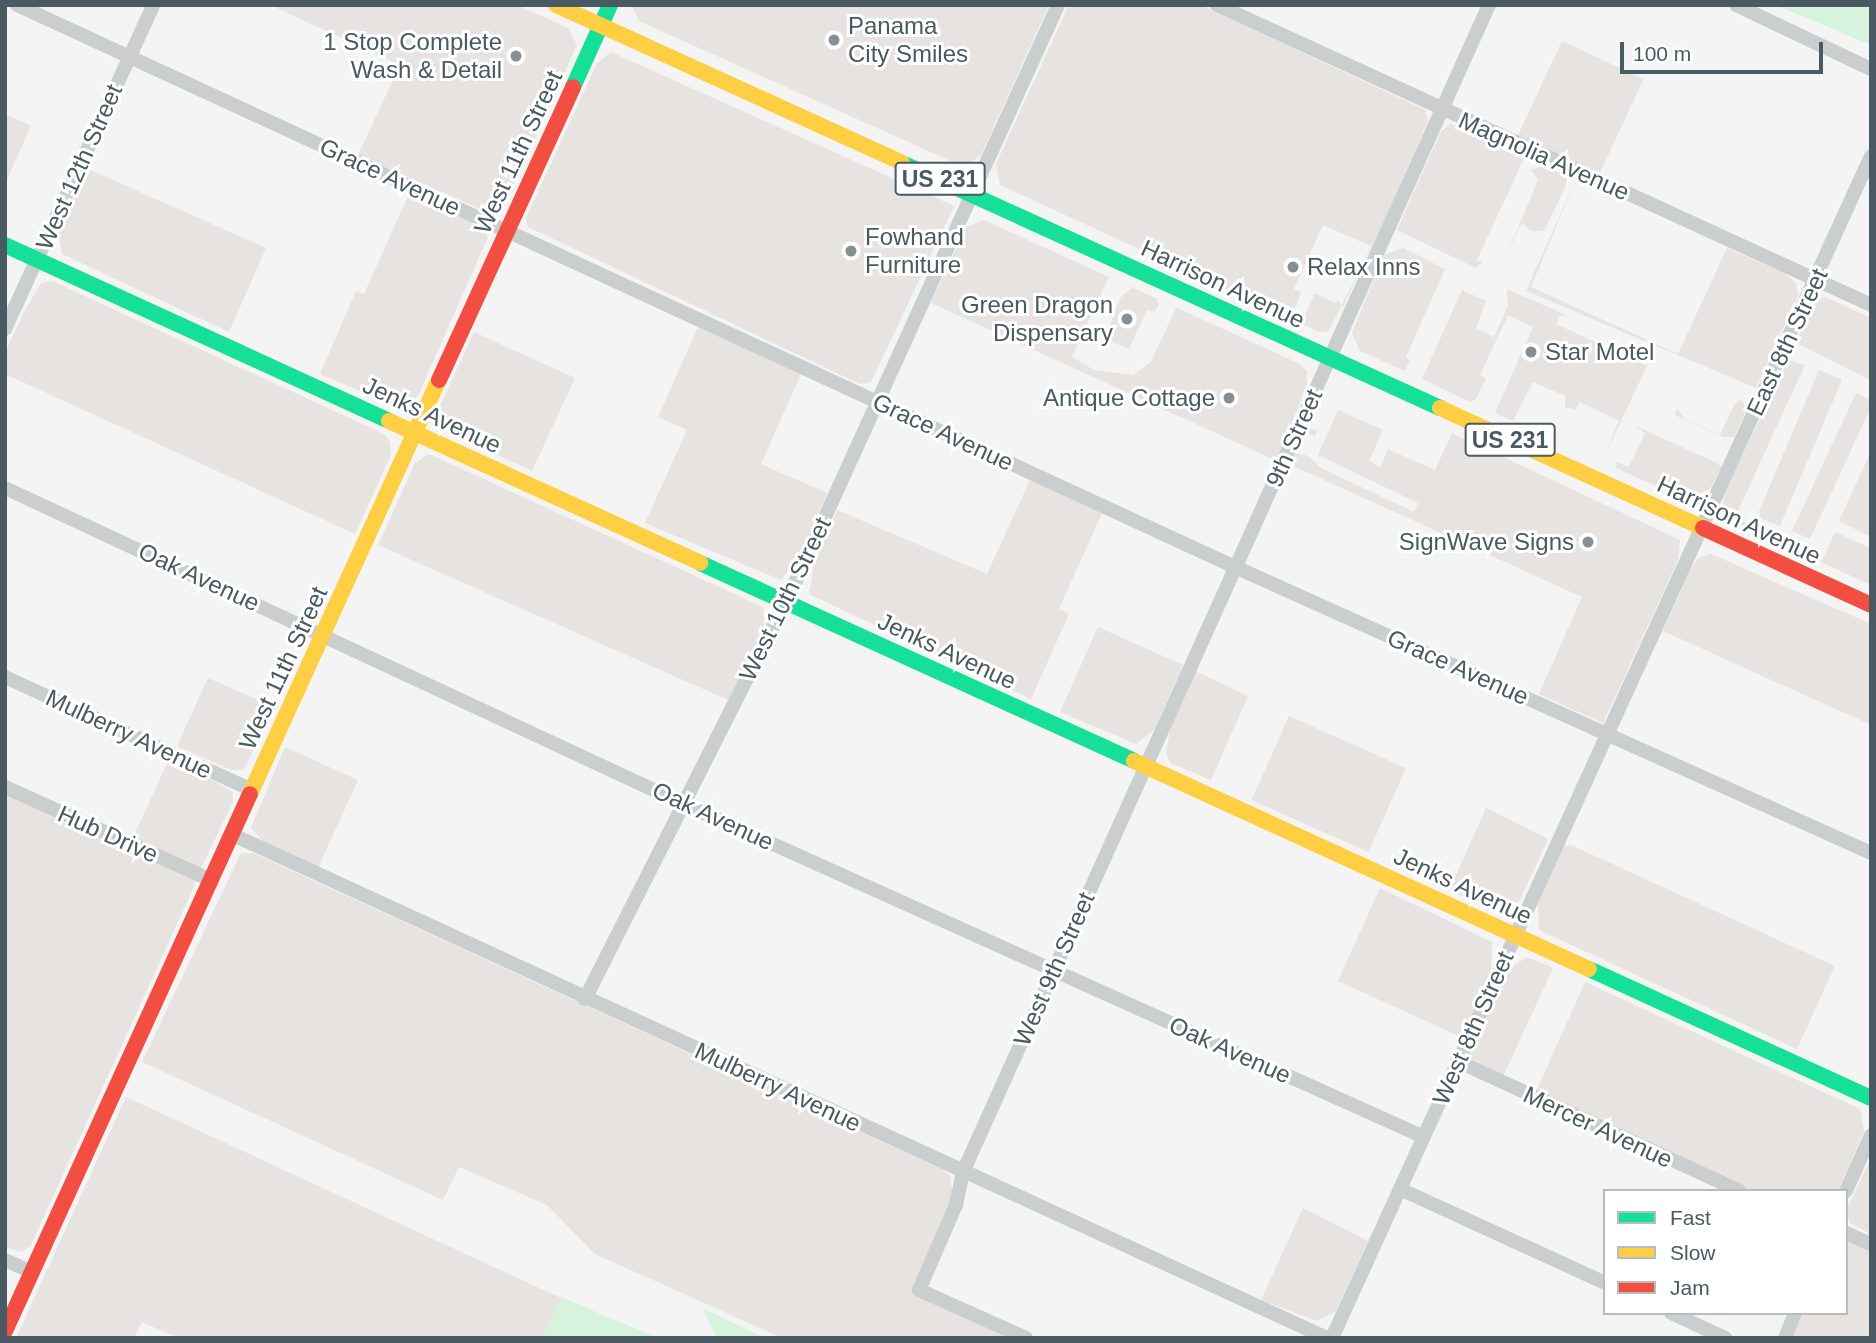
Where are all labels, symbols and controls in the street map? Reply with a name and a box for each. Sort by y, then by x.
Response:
place label: Panama City Smiles [848,12,968,68]
place label: 1 Stop Complete Wash & Detail [323,28,502,84]
scale bar [1624,28,1827,72]
marker: Panama City Smiles [826,32,842,48]
text: 100 m [1633,42,1691,65]
marker: 1 Stop Complete Wash & Detail [508,48,524,64]
street label: West 11th Street [468,66,568,238]
street label: West 12th Street [30,80,128,254]
street label: Magnolia Avenue [1454,105,1634,207]
street label: Grace Avenue [315,132,465,222]
road number: US 231 [894,160,986,198]
place label: Fowhand Furniture [865,223,964,279]
street label: Harrison Avenue [1136,233,1310,335]
marker: Fowhand Furniture [843,243,859,259]
place label: Relax Inns [1307,253,1420,281]
marker: Relax Inns [1285,259,1301,275]
street label: East 8th Street [1740,264,1834,420]
place label: Green Dragon Dispensary [961,291,1113,347]
marker: Green Dragon Dispensary [1119,311,1135,327]
place label: Star Motel [1545,338,1654,366]
marker: Star Motel [1523,344,1539,360]
street label: Jenks Avenue [358,370,506,460]
place label: Antique Cottage [1043,384,1215,412]
street label: 9th Street [1260,385,1328,491]
street label: Grace Avenue [868,387,1018,477]
marker: Antique Cottage [1221,390,1237,406]
road number: US 231 [1464,420,1556,460]
street label: Harrison Avenue [1652,469,1826,571]
street label: West 10th Street [733,513,837,685]
place label: SignWave Signs [1399,528,1574,556]
marker: SignWave Signs [1580,534,1596,550]
street label: Oak Avenue [133,536,265,618]
street label: West 11th Street [233,582,333,754]
street label: Jenks Avenue [873,606,1021,696]
street label: Grace Avenue [1382,623,1534,711]
street label: Mulberry Avenue [41,683,217,785]
street label: Oak Avenue [647,775,779,857]
street label: Hub Drive [53,799,163,869]
street label: Jenks Avenue [1389,841,1537,931]
street label: West 9th Street [1007,888,1101,1050]
street label: West 8th Street [1426,947,1520,1109]
street label: Oak Avenue [1164,1010,1296,1090]
street label: Mulberry Avenue [690,1036,866,1138]
street label: Mercer Avenue [1518,1080,1678,1174]
legend [1603,1189,1848,1315]
text: Fast [1670,1206,1711,1229]
text: Slow [1670,1241,1716,1264]
text: Jam [1670,1276,1710,1299]

